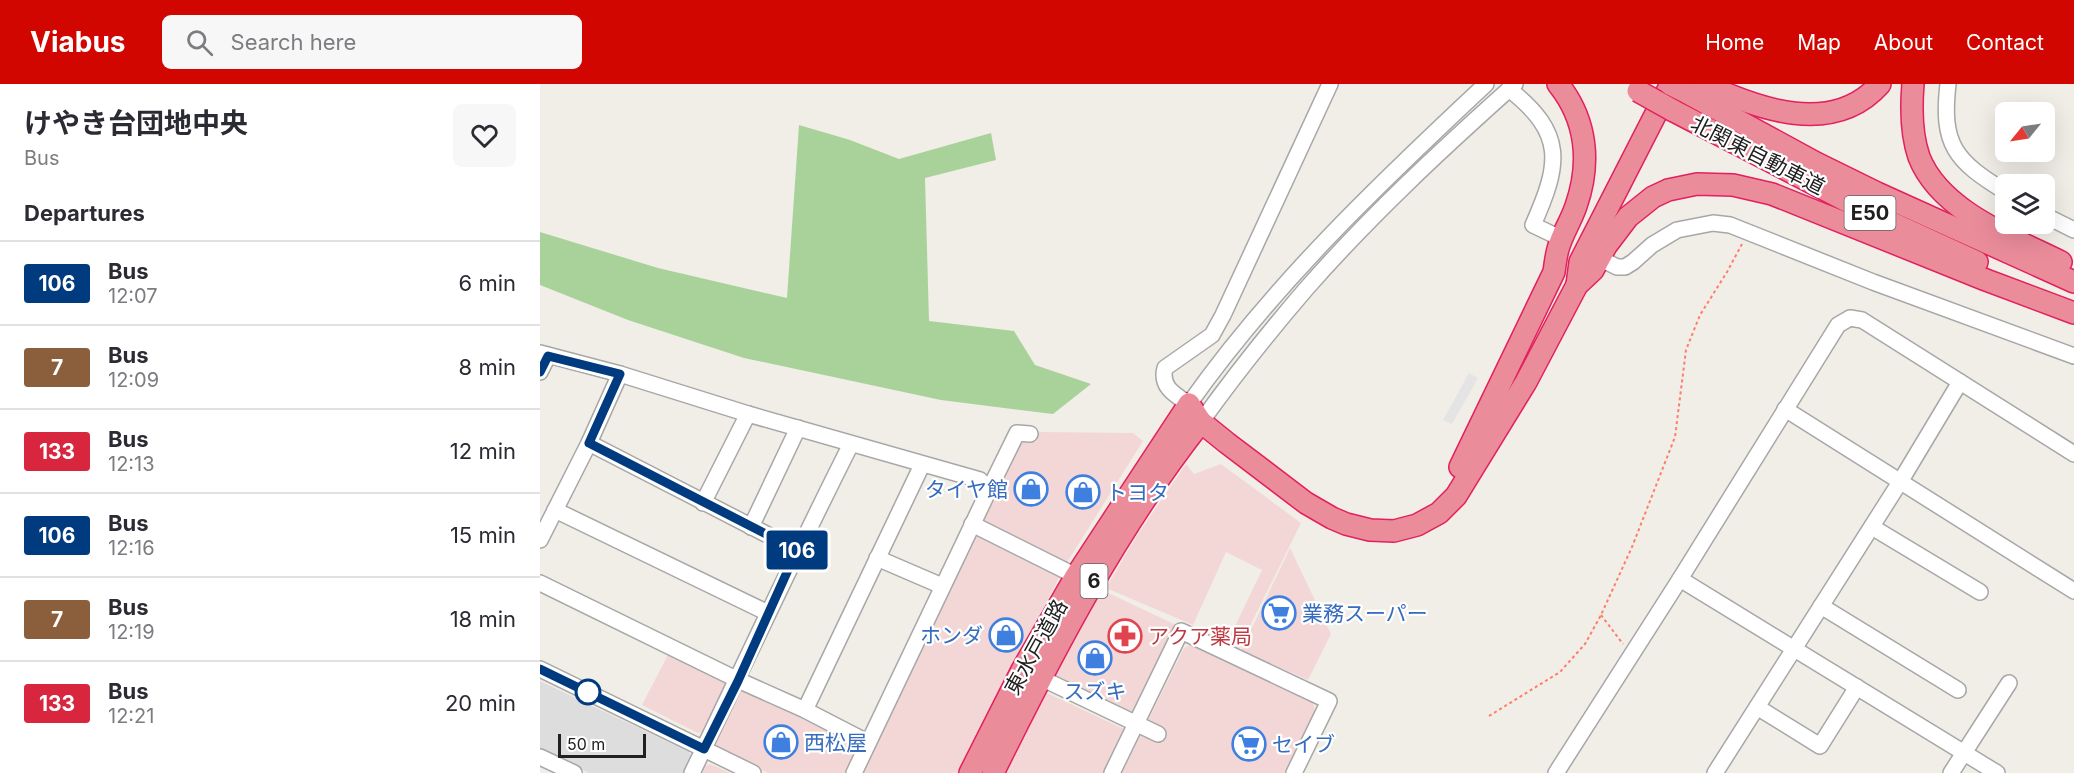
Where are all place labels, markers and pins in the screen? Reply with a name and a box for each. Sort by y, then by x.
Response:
shop icon: タイヤ館 [1013,471,1049,507]
shop icon: トヨタ [1065,474,1101,510]
place label: タイヤ館 [925,477,1008,502]
place label: トヨタ [1106,480,1169,505]
supermarket icon: 業務スーパー [1261,595,1297,631]
place label: 業務スーパー [1302,601,1428,626]
shop icon: ホンダ [988,617,1024,653]
pharmacy icon: アクア薬局 [1107,618,1143,654]
place label: ホンダ [920,623,983,648]
place label: アクア薬局 [1148,624,1252,649]
shop icon: スズキ [1077,640,1113,676]
unlabelled marker [575,679,601,705]
place label: スズキ [1064,679,1127,704]
shop icon: 西松屋 [763,724,799,760]
supermarket icon: セイブ [1231,726,1267,762]
place label: 西松屋 [804,730,867,755]
place label: セイブ [1272,732,1335,757]

